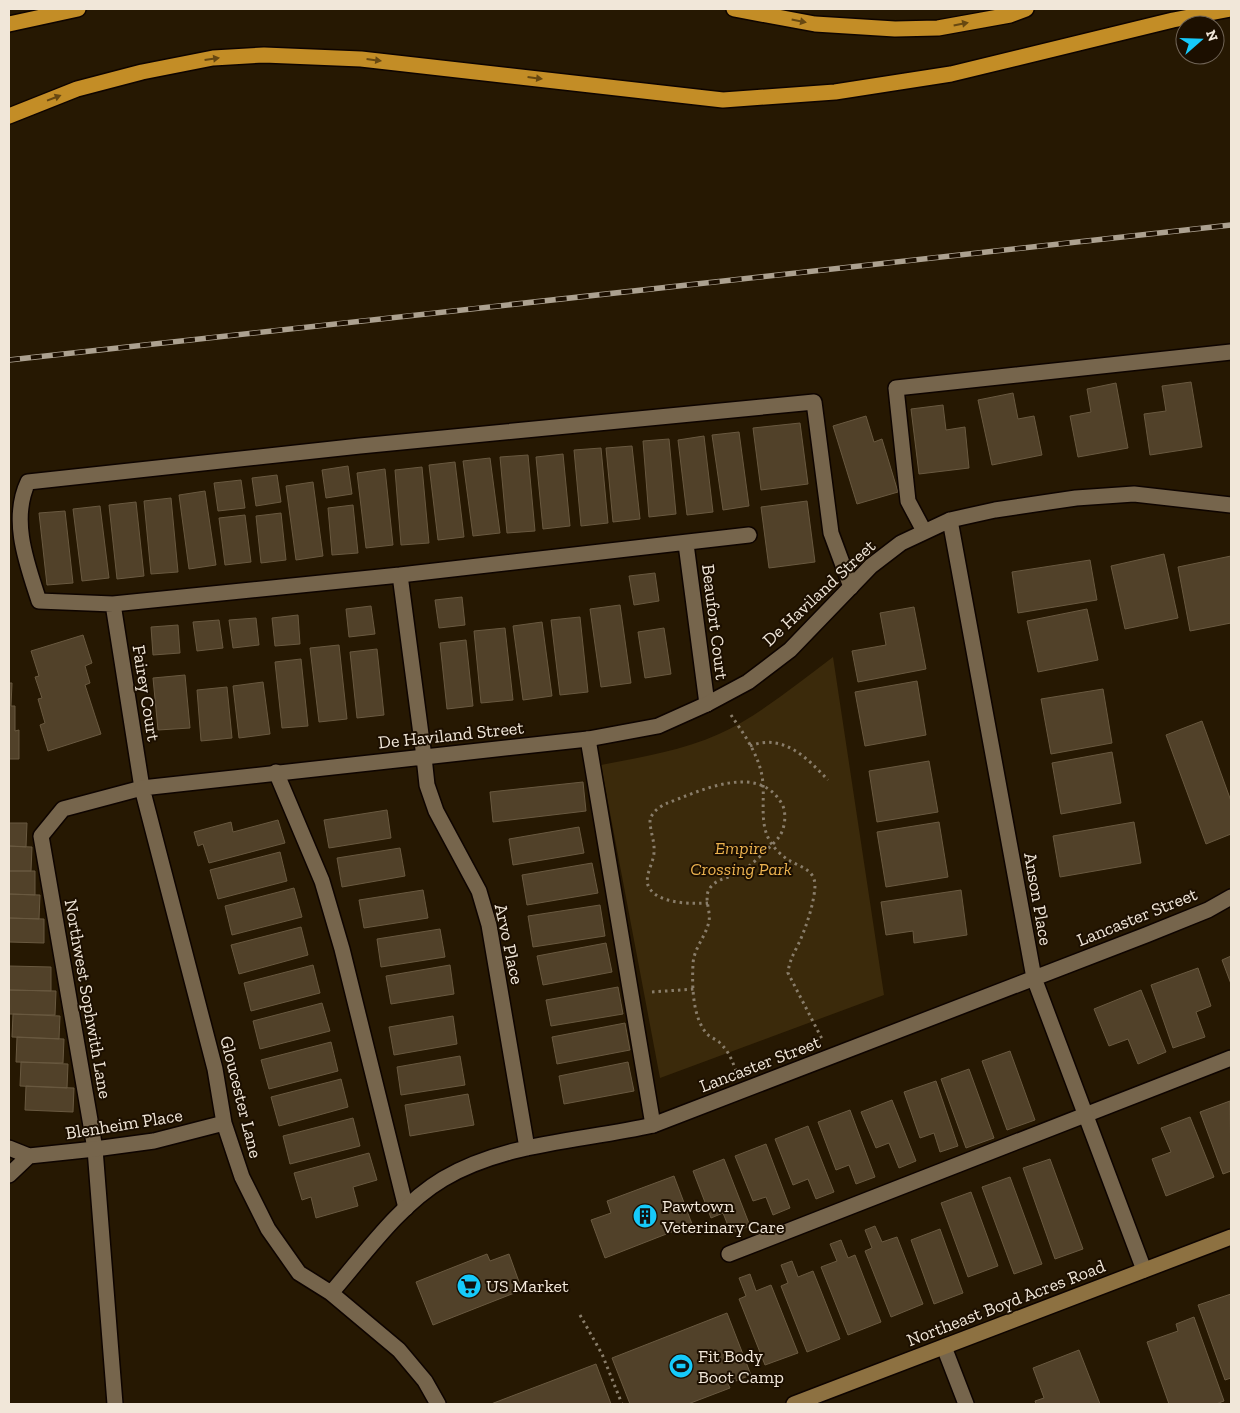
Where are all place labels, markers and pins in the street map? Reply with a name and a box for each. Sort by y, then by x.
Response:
place label: Pawtown Veterinary Care [661,1195,784,1238]
building icon: Pawtown Veterinary Care [632,1203,658,1229]
supermarket icon: US Market [456,1273,482,1299]
place label: US Market [486,1275,569,1297]
place label: Fit Body Boot Camp [698,1345,784,1388]
sports icon: Fit Body Boot Camp [668,1353,694,1379]

